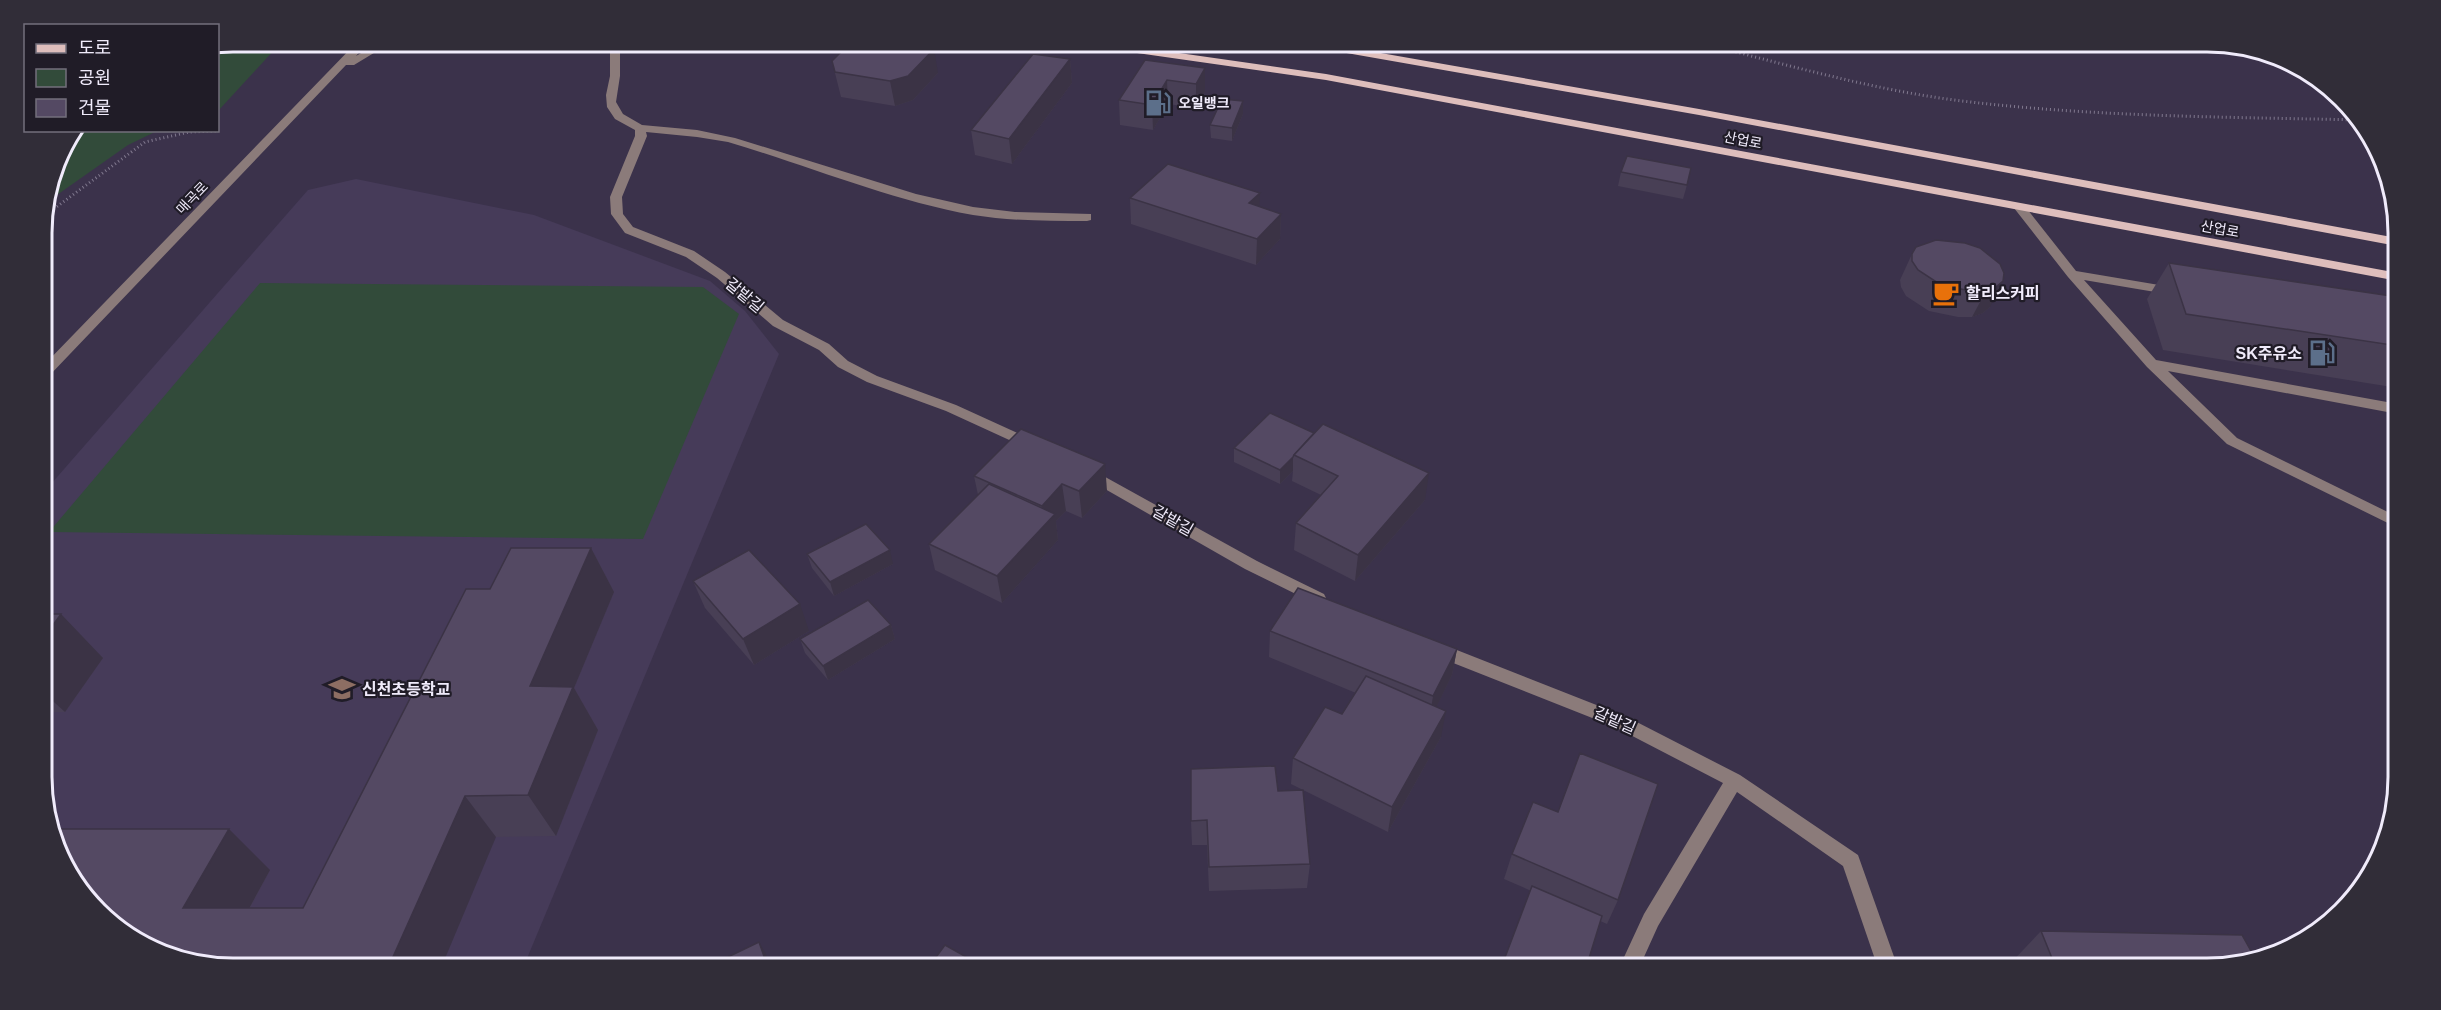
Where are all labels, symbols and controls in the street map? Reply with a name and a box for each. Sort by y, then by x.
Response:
legend [24,24,219,132]
text: 도로 [78,38,111,58]
text: 공원 [78,68,111,88]
fuel station icon: 오일뱅크 [1143,88,1173,118]
place label: 오일뱅크 [1178,95,1230,111]
text: 건물 [78,98,111,118]
street label: 산업로 [1723,128,1764,152]
street label: 매곡로 [173,178,211,217]
street label: 산업로 [2200,218,2241,240]
street label: 갈밭길 [722,275,767,316]
cafe icon: 할리스커피 [1931,278,1961,308]
place label: 할리스커피 [1966,284,2040,302]
fuel station icon: SK주유소 [2307,338,2337,368]
place label: SK주유소 [2236,345,2302,362]
street label: 갈밭길 [1149,502,1196,539]
school or university icon: 신천초등학교 [327,674,357,704]
place label: 신천초등학교 [362,680,451,698]
street label: 갈밭길 [1591,704,1638,737]

